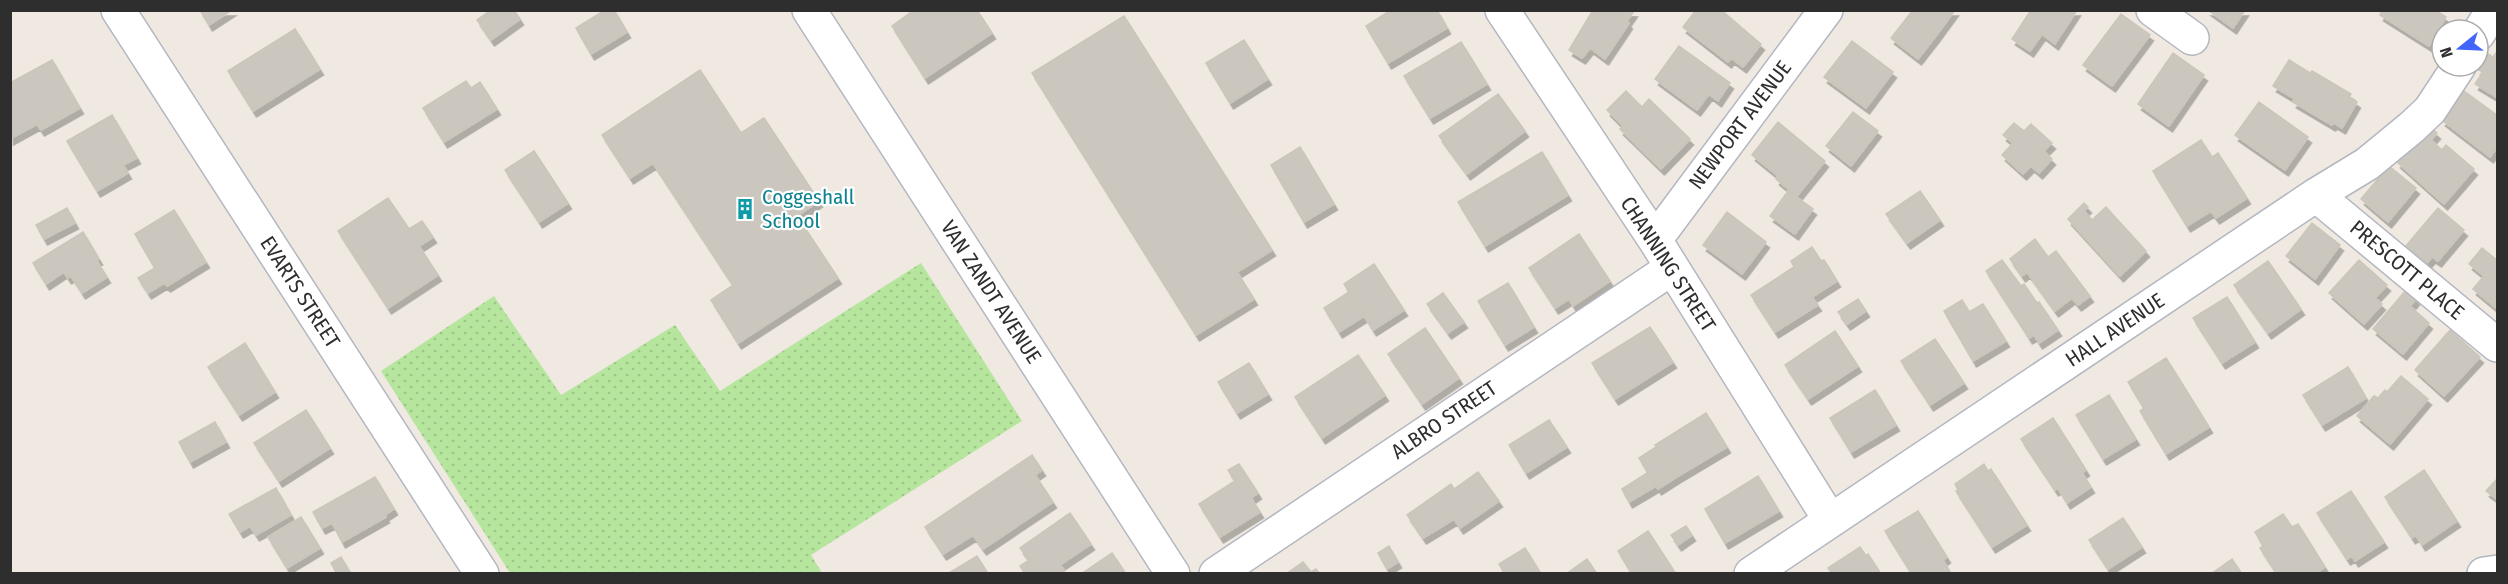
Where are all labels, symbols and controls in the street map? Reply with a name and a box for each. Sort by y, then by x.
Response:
north arrow [2430,18,2490,78]
text: N [2436,45,2457,60]
street label: NEWPORT AVENUE [1683,55,1797,194]
place label: Coggeshall School [762,184,855,234]
street label: CHANNING STREET [1615,192,1721,337]
building icon: Coggeshall School [733,197,757,221]
street label: PRESCOTT PLACE [2345,215,2470,325]
street label: VAN ZANDT AVENUE [935,216,1047,368]
street label: EVARTS STREET [254,231,346,353]
street label: HALL AVENUE [2061,287,2169,373]
street label: ALBRO STREET [1386,375,1502,465]

